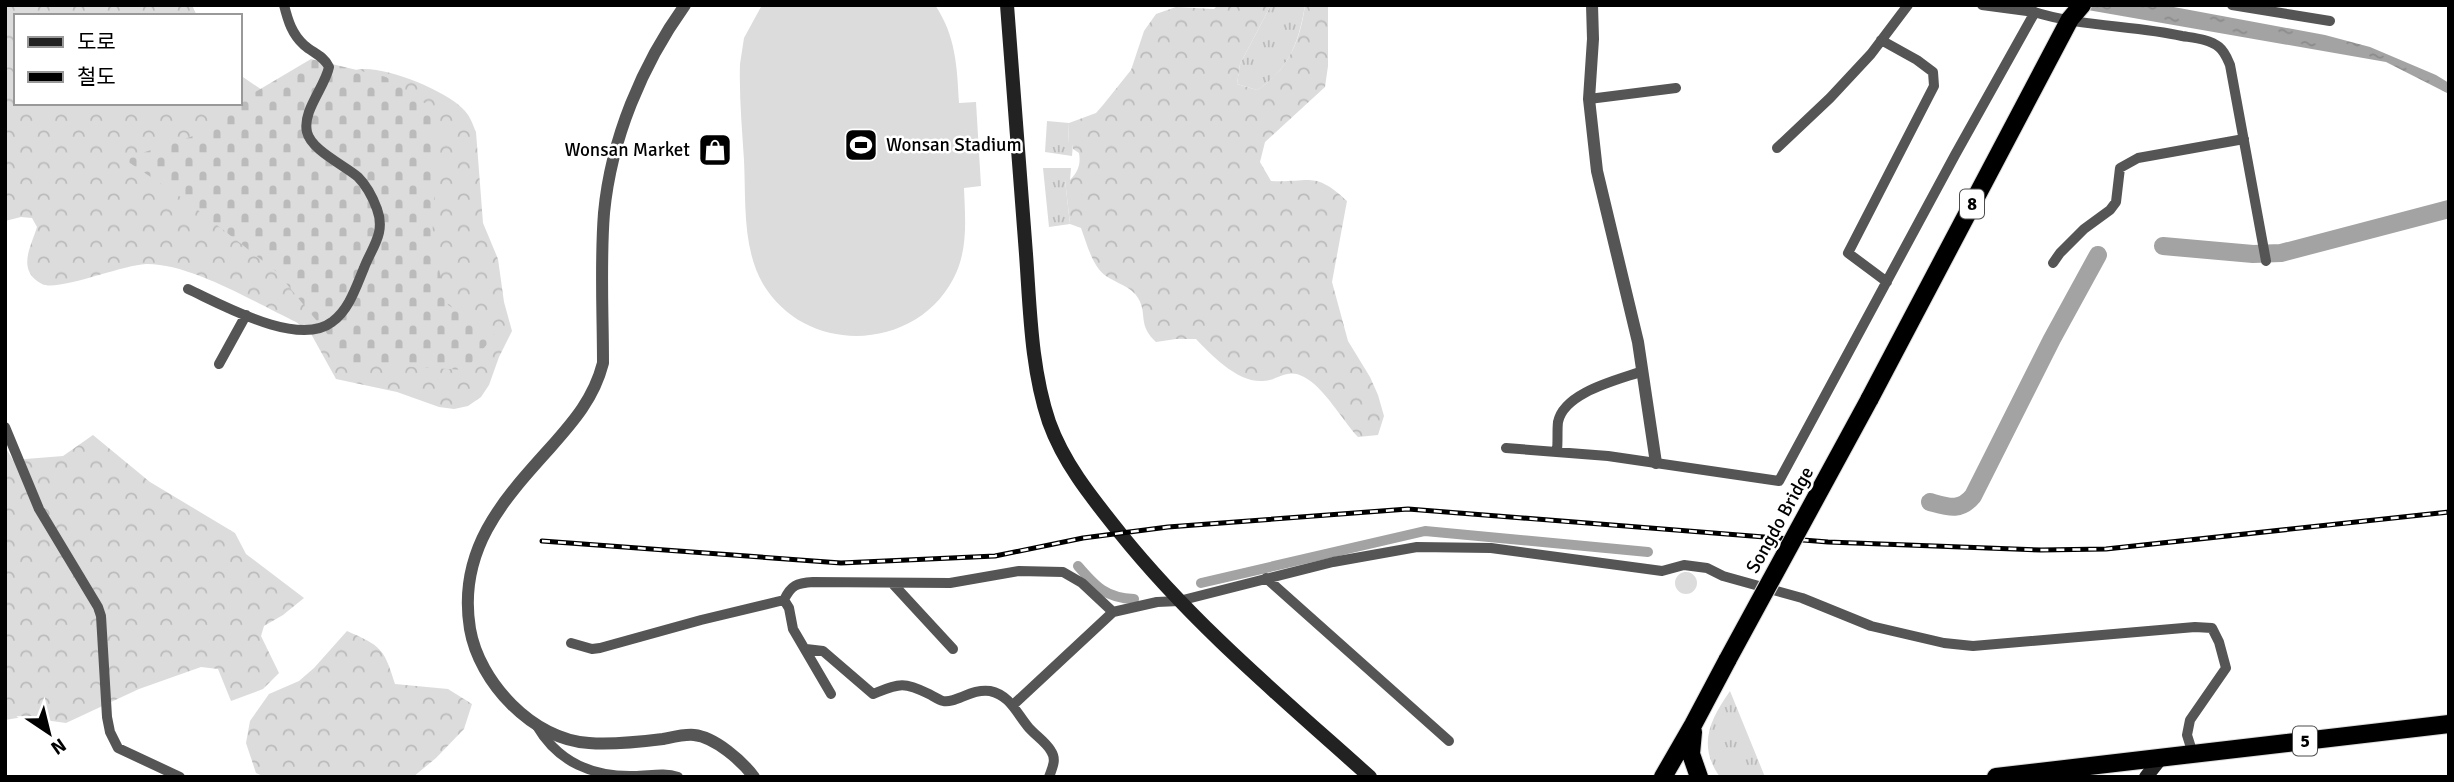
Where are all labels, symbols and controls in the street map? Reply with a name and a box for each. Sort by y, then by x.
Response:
legend [14,14,242,105]
text: 도로 [77,29,116,55]
text: 철도 [77,64,116,90]
sports icon: Wonsan Stadium [842,126,880,164]
shop icon: Wonsan Market [696,131,734,169]
place label: Wonsan Stadium [886,133,1022,157]
place label: Wonsan Market [565,138,690,162]
road number: 8 [1960,190,1984,218]
street label: Songdo Bridge [1741,462,1819,578]
north arrow [14,698,84,768]
road number: 5 [2293,726,2317,756]
text: N [46,732,70,760]

